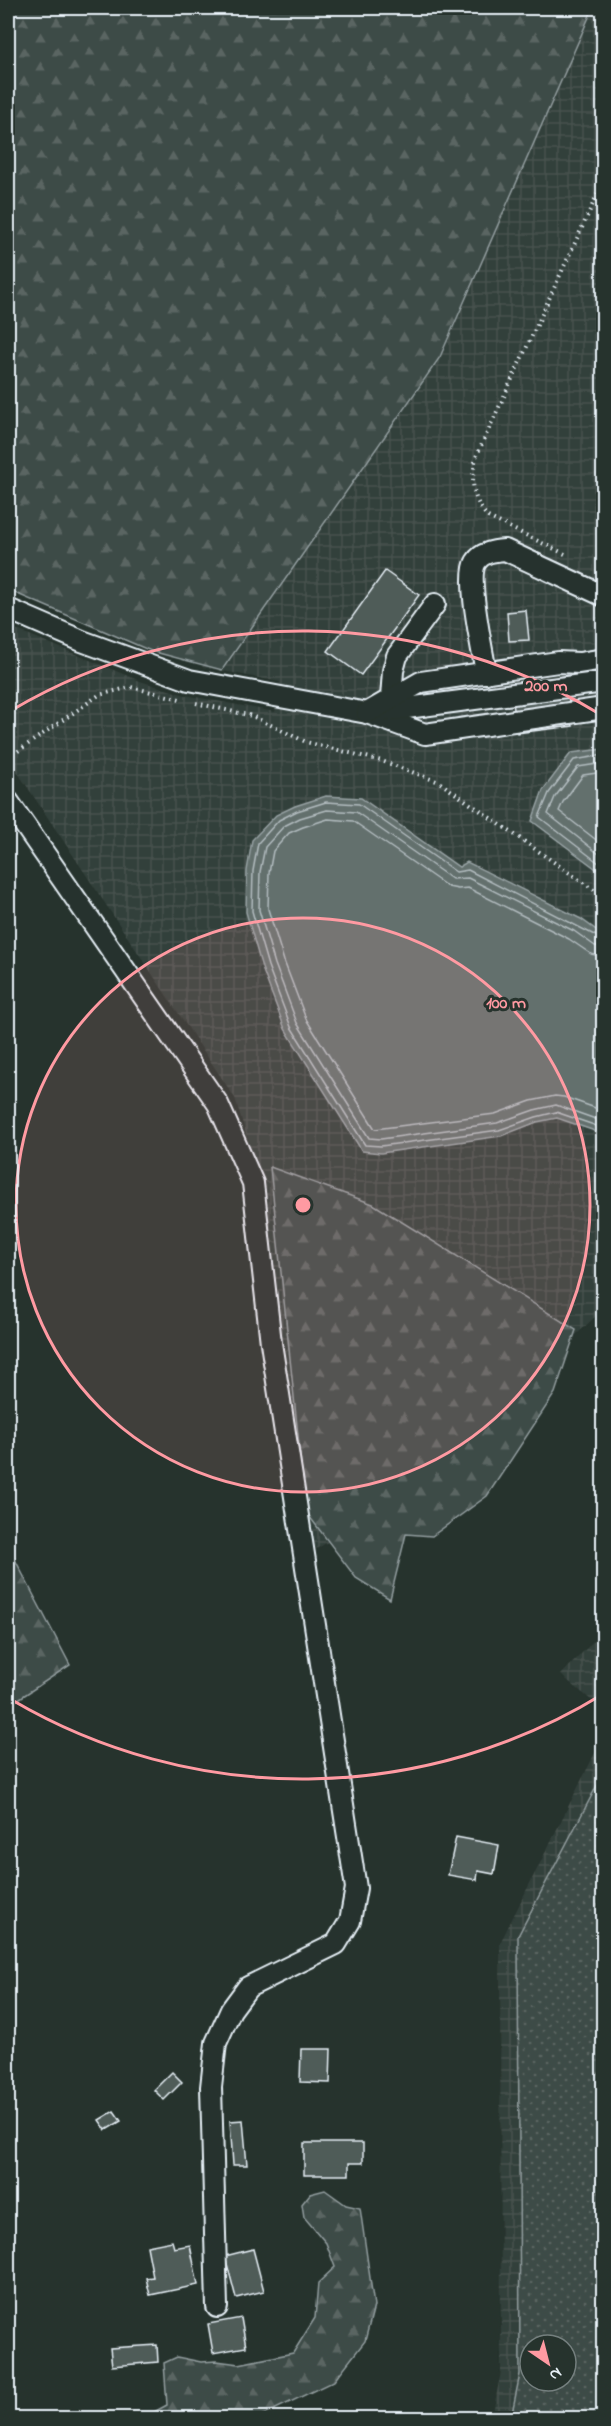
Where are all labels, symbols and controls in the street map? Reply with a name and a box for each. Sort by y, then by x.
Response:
text: 200 m [524,674,568,700]
text: 100 m [486,991,526,1017]
centre of rings [293,1195,313,1215]
north arrow [518,2333,578,2393]
text: N [544,2361,567,2387]

